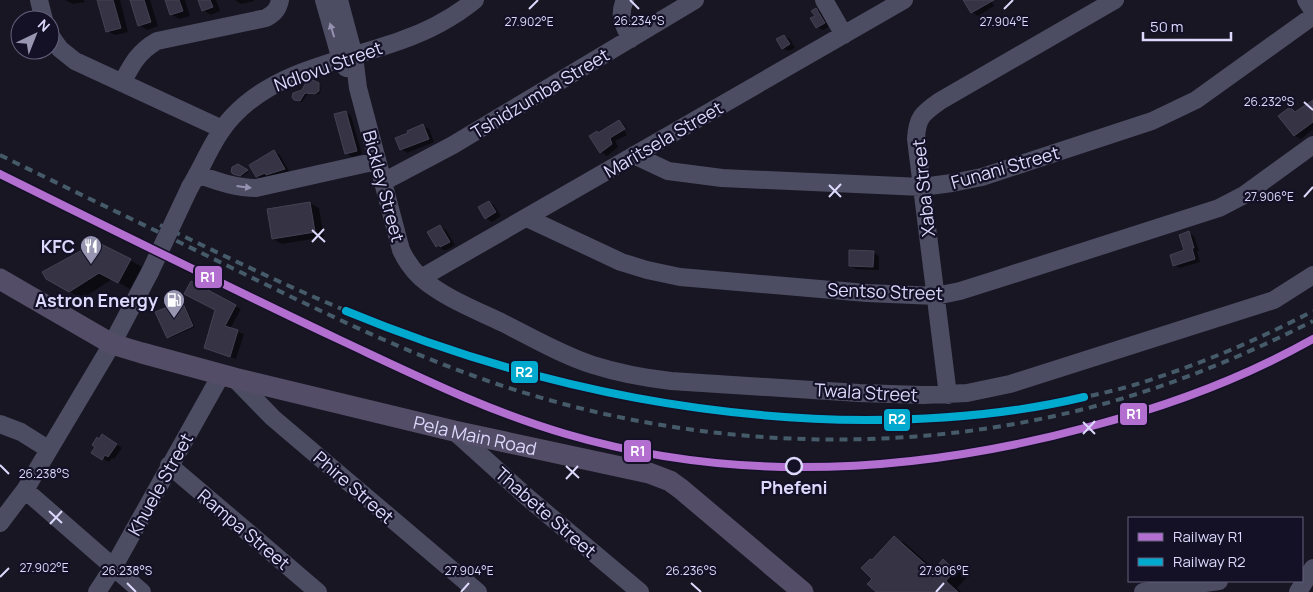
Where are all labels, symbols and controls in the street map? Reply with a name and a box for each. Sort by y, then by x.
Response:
north arrow [10,10,60,60]
scale bar [1143,10,1230,42]
text: 26.234°S [614,12,664,29]
text: 27.902°E [505,13,554,30]
text: 27.904°E [979,13,1029,30]
text: N [34,15,54,36]
text: 50 m [1150,16,1184,37]
one-way arrow [327,22,335,37]
street label: Ndlovu Street [270,35,386,97]
street label: Tshidzumba Street [466,42,614,144]
text: 26.232°S [1244,93,1294,110]
street label: Maritsela Street [599,95,727,183]
street label: Bickley Street [358,128,410,244]
street label: Xaba Street [906,138,940,238]
street label: Funani Street [948,140,1062,194]
one-way arrow [237,183,253,191]
text: 27.906°E [1244,188,1294,205]
place label: KFC [41,234,75,258]
restaurant icon: KFC [79,234,103,265]
line badge: R1 [194,265,223,289]
text: R1 [200,267,216,286]
street label: Sentso Street [827,277,943,305]
place label: Astron Energy [35,288,158,312]
fuel station icon: Astron Energy [162,288,186,319]
line badge: R2 [510,360,539,384]
text: R2 [515,362,533,381]
street label: Twala Street [814,377,918,407]
line badge: R1 [1119,402,1148,426]
text: R1 [1126,404,1142,423]
line badge: R2 [883,408,911,432]
text: R2 [888,409,906,428]
street label: Pela Main Road [411,410,539,460]
street label: Khuele Street [122,428,198,540]
line badge: R1 [623,439,652,463]
text: R1 [630,441,646,460]
street label: Phire Street [309,445,399,529]
marker: Phefeni [785,457,803,475]
street label: Thabete Street [490,461,602,563]
text: 26.238°S [19,465,69,482]
place label: Phefeni [761,475,827,499]
street label: Rampa Street [193,483,295,575]
legend [1128,517,1303,582]
text: Railway R1 [1173,526,1243,547]
text: Railway R2 [1173,551,1246,572]
text: 27.902°E [20,559,69,576]
text: 26.238°S [102,562,152,579]
text: 27.904°E [444,562,494,579]
text: 26.236°S [665,562,717,579]
text: 27.906°E [919,562,969,579]

